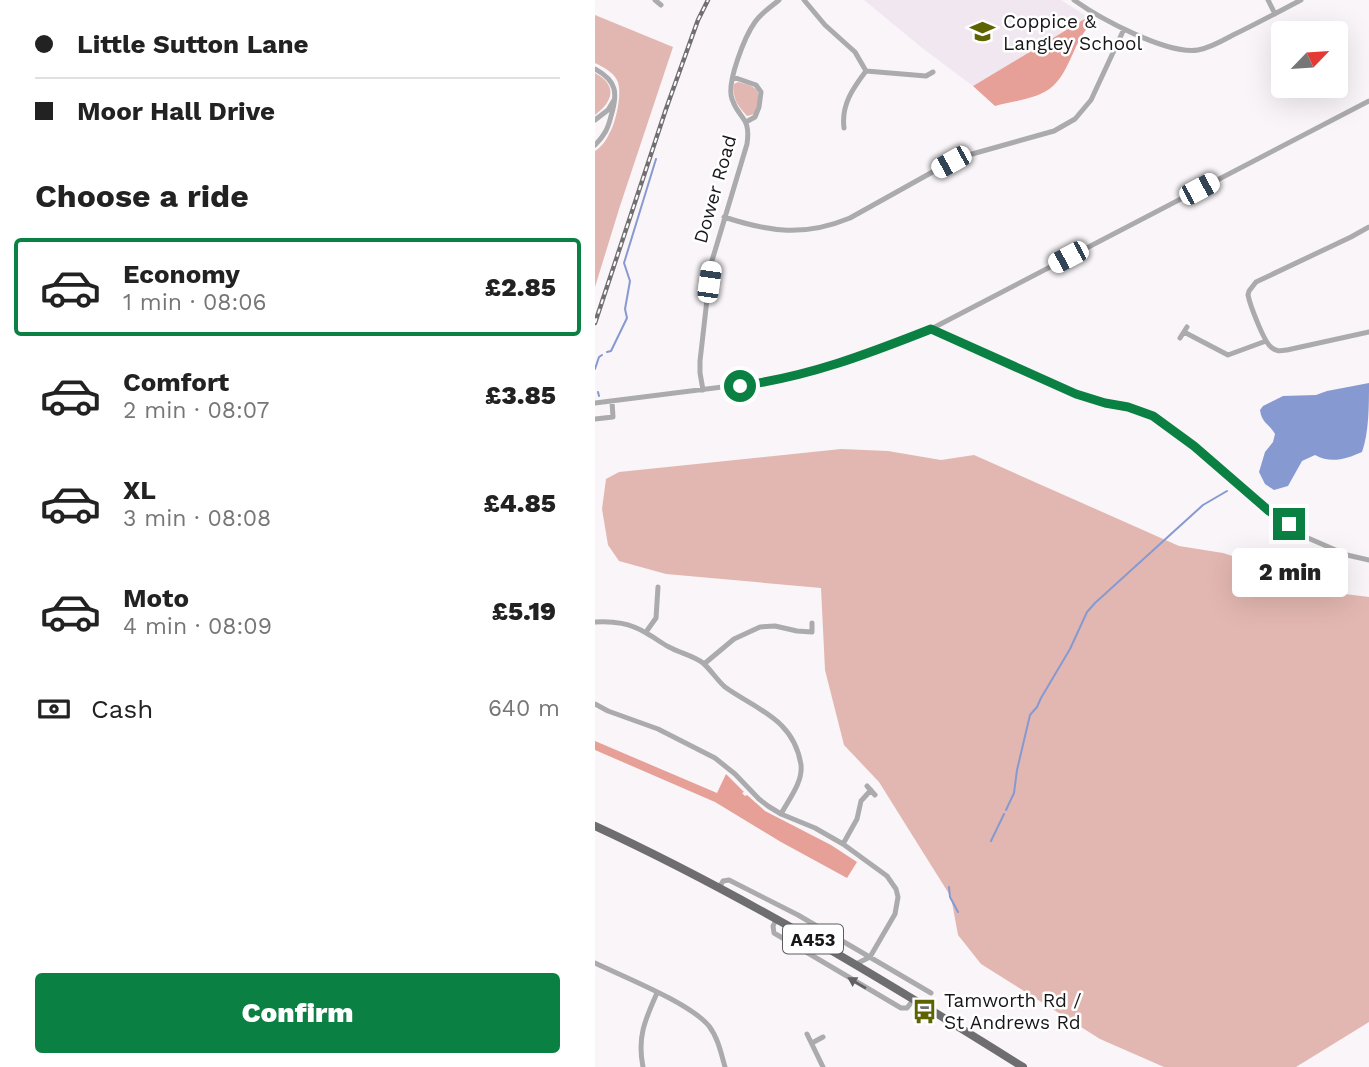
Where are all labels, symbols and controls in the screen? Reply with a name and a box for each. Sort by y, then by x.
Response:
place label: Coppice & Langley School [1003,10,1142,55]
school or university icon: Coppice & Langley School [969,18,997,46]
north arrow [1271,21,1347,98]
map controls [1271,21,1348,98]
text: Little Sutton Lane [77,29,309,59]
text: Moor Hall Drive [77,96,275,126]
street label: Dower Road [689,132,741,246]
car [928,143,975,181]
car [1176,170,1223,208]
text: Choose a ride [35,177,249,215]
car [1045,238,1092,276]
icon: car [39,256,102,319]
text: Economy [123,259,240,289]
car [696,260,723,304]
text: £2.85 [485,272,556,302]
text: 1 min · 08:06 [123,289,267,316]
icon: car [39,364,102,427]
text: Comfort [123,367,229,397]
route start [724,370,756,402]
text: £3.85 [485,380,556,410]
text: 2 min · 08:07 [123,397,269,424]
icon: car [39,472,102,535]
text: XL [123,475,156,505]
text: £4.85 [483,488,556,518]
text: 3 min · 08:08 [123,505,271,532]
route end [1273,508,1305,540]
callout: 2 min [1231,548,1347,598]
text: 2 min [1259,559,1321,586]
icon: car [39,580,102,643]
text: Moto [123,583,189,613]
text: £5.19 [492,596,556,626]
text: 4 min · 08:09 [123,613,272,640]
icon: cash [35,690,73,728]
text: Cash [91,694,153,724]
text: 640 m [488,695,560,722]
road number: A453 [783,924,843,954]
button: Confirm [35,973,560,1053]
one-way arrow [848,976,867,989]
place label: Tamworth Rd / St Andrews Rd [944,989,1082,1034]
bus stop icon: Tamworth Rd / St Andrews Rd [910,997,938,1025]

